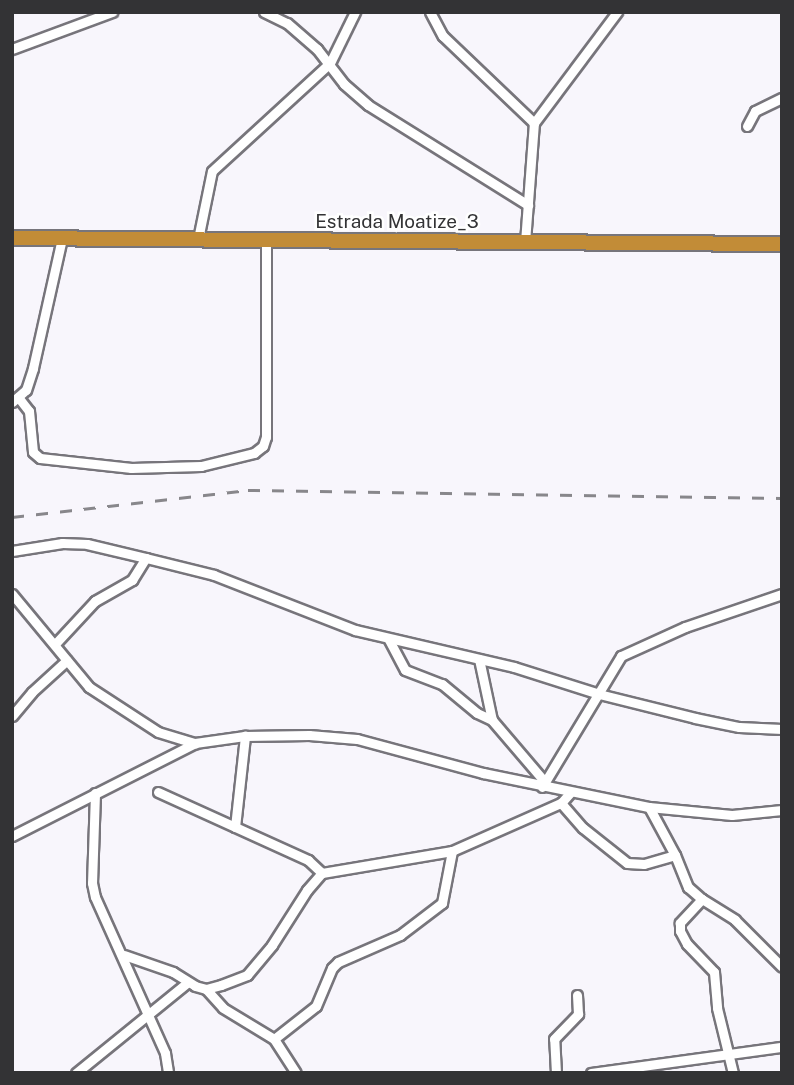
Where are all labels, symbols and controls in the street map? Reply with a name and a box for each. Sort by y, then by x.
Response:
street label: Estrada Moatize_3 [315,211,479,233]

